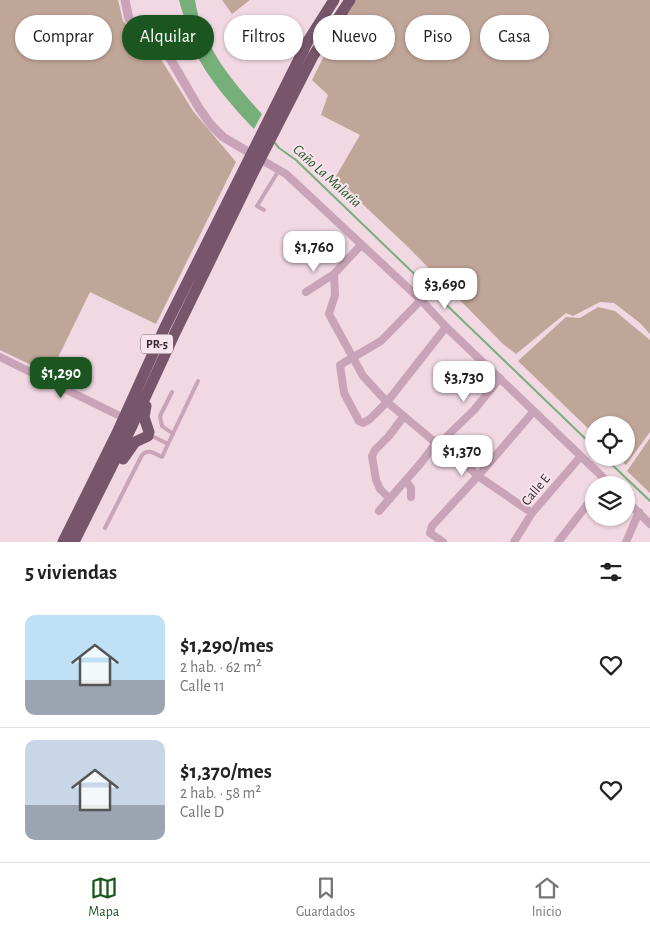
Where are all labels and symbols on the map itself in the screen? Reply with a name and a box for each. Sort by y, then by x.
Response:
water label: Caño La Malaria [290,142,364,210]
pin: $1,760 [273,230,355,273]
pin: $3,690 [404,268,486,310]
road number: PR-5 [141,334,173,354]
pin: $1,290 [20,356,102,399]
pin: $3,730 [423,360,505,403]
pin: $1,370 [421,434,503,477]
street label: Calle E [519,471,553,508]

